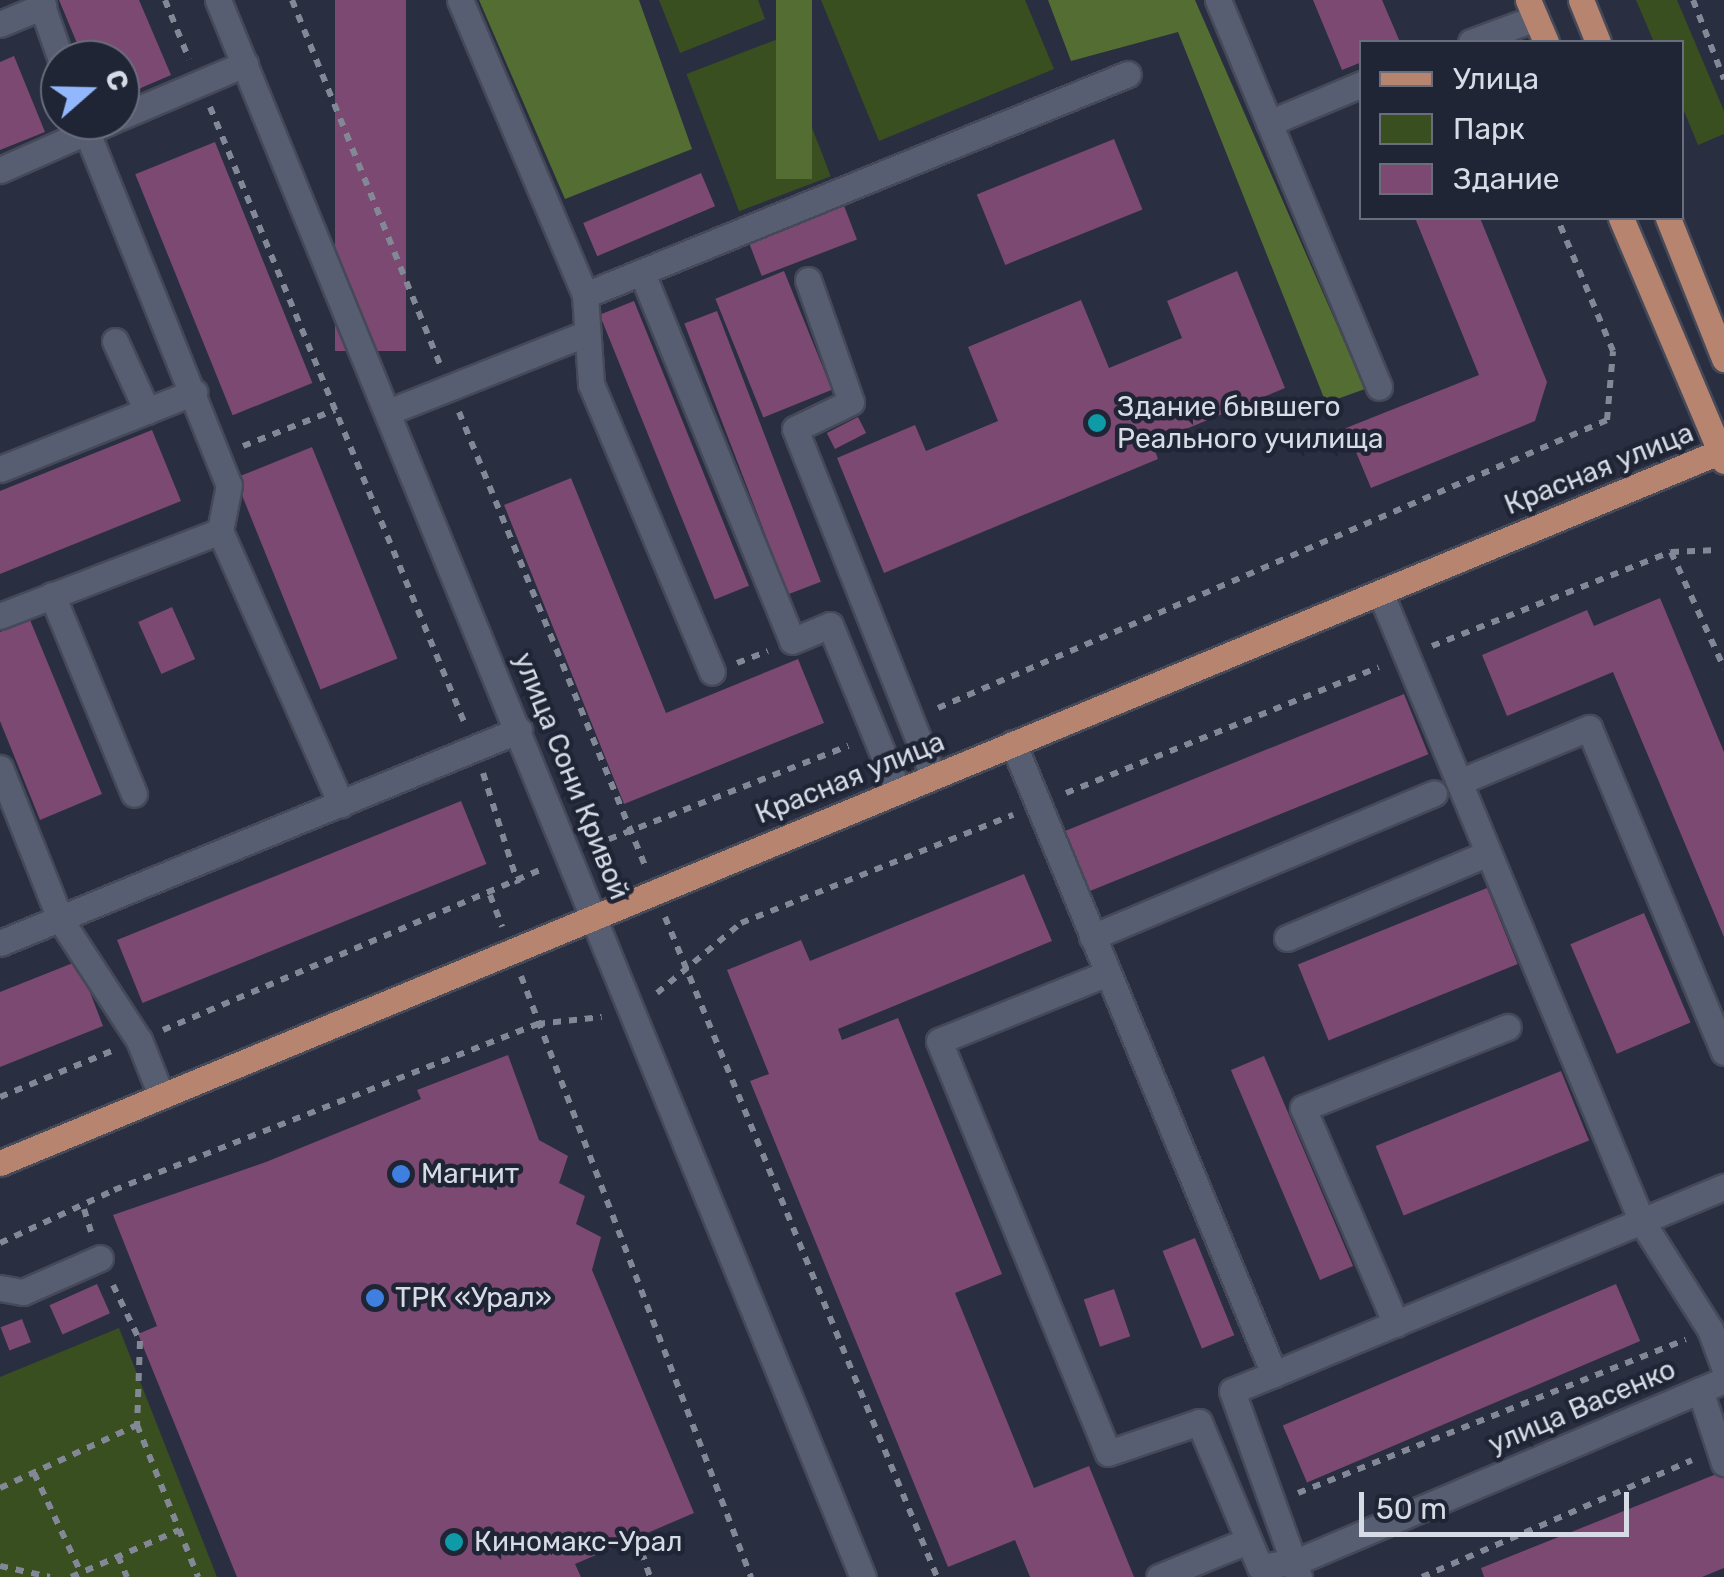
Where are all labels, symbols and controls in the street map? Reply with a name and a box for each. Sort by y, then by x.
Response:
north arrow [40,40,140,140]
legend [1359,40,1684,220]
text: Улица [1453,61,1539,97]
text: С [98,65,136,95]
text: Парк [1453,111,1525,147]
text: Здание [1453,161,1560,197]
place label: Здание бывшего Реального училища [1117,390,1383,456]
marker: Здание бывшего Реального училища [1086,412,1108,434]
street label: Красная улица [1500,416,1698,522]
street label: улица Сони Кривой [506,648,636,904]
street label: Красная улица [751,725,949,831]
place label: Магнит [421,1157,519,1191]
marker: Магнит [390,1163,412,1185]
place label: ТРК «Урал» [395,1281,552,1315]
marker: ТРК «Урал» [364,1287,386,1309]
street label: улица Васенко [1483,1352,1681,1462]
scale bar [1364,1472,1634,1534]
text: 50 m [1376,1491,1447,1527]
place label: Киномакс-Урал [474,1525,682,1559]
marker: Киномакс-Урал [443,1531,465,1553]

